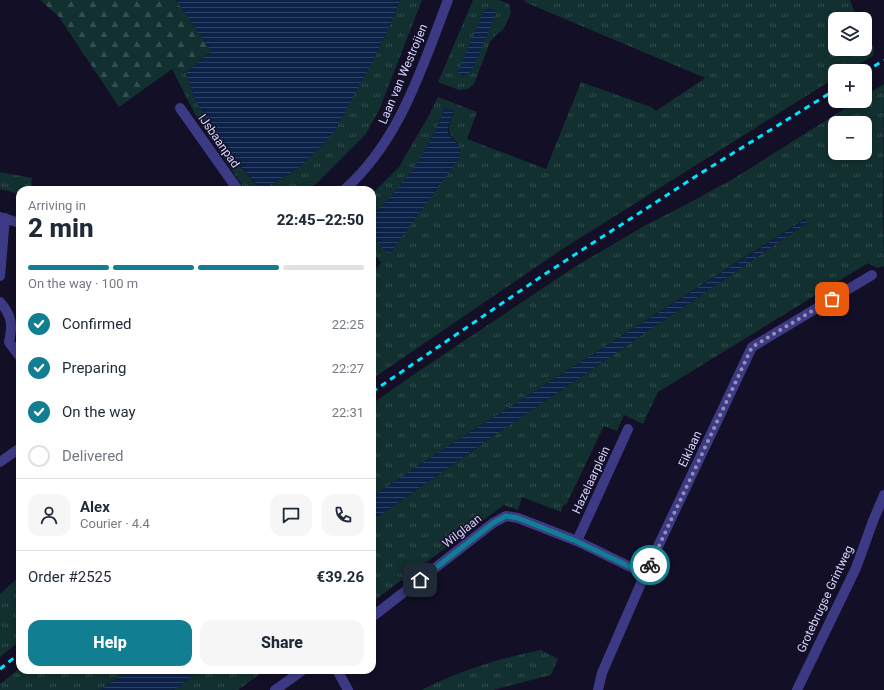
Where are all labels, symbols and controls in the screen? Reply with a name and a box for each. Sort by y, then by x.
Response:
map controls [828,12,872,160]
button: layers [828,12,872,56]
street label: Laan van Westroijen [376,22,430,126]
button: + [828,64,872,108]
street label: IJsbaanpad [195,111,243,171]
button: − [828,116,872,160]
text: Arriving in [28,198,86,213]
text: 22:45–22:50 [277,211,364,229]
text: 2 min [28,213,94,243]
text: On the way · 100 m [28,276,138,291]
pin [815,282,849,316]
icon: bag [821,288,843,310]
icon: check [28,313,50,335]
text: Confirmed [62,315,132,333]
text: 22:25 [332,317,364,332]
icon: check [28,357,50,379]
text: Preparing [62,359,126,377]
text: 22:27 [332,361,364,376]
icon: check [28,401,50,423]
text: On the way [62,403,136,421]
text: 22:31 [332,405,364,420]
street label: Eiklaan [676,429,704,469]
street label: Hazelaarplein [569,444,613,516]
text: Delivered [62,447,124,465]
button: person [28,494,70,536]
button: chat [270,494,312,536]
button: phone [322,494,364,536]
text: Alex [80,498,110,516]
street label: Wilglaan [440,511,484,551]
text: Courier · 4.4 [80,516,150,531]
street label: Grotebrugse Grintweg [794,543,856,655]
courier [630,545,670,585]
icon: bike [639,554,661,576]
pin [403,563,437,597]
text: Order #2525 [28,568,111,586]
text: €39.26 [317,568,364,586]
icon: home [409,569,431,591]
button: Help [28,620,192,666]
button: Share [200,620,364,666]

